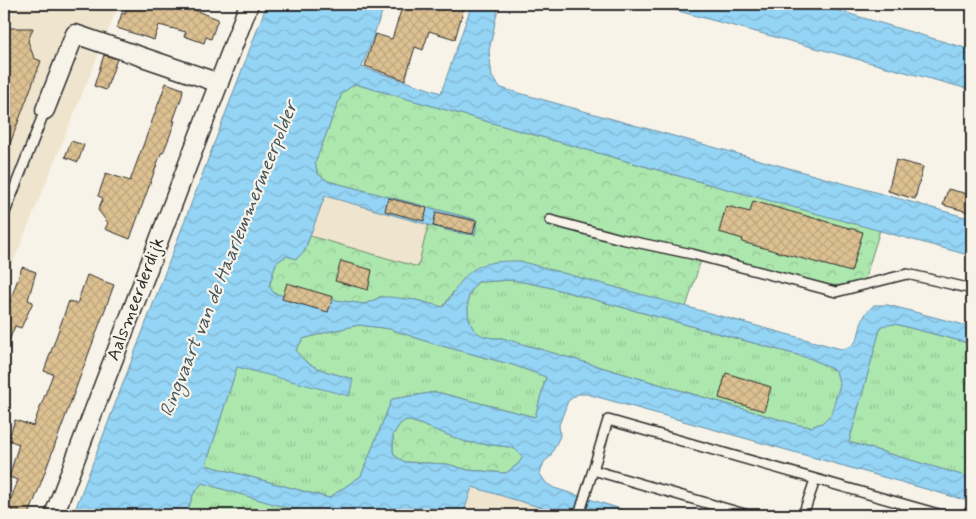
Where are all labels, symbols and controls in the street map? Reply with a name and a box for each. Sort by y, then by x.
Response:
water label: Ringvaart van de Haarlemmermeerpolder [154,95,307,421]
street label: Aalsmeerderdijk [101,234,171,364]

